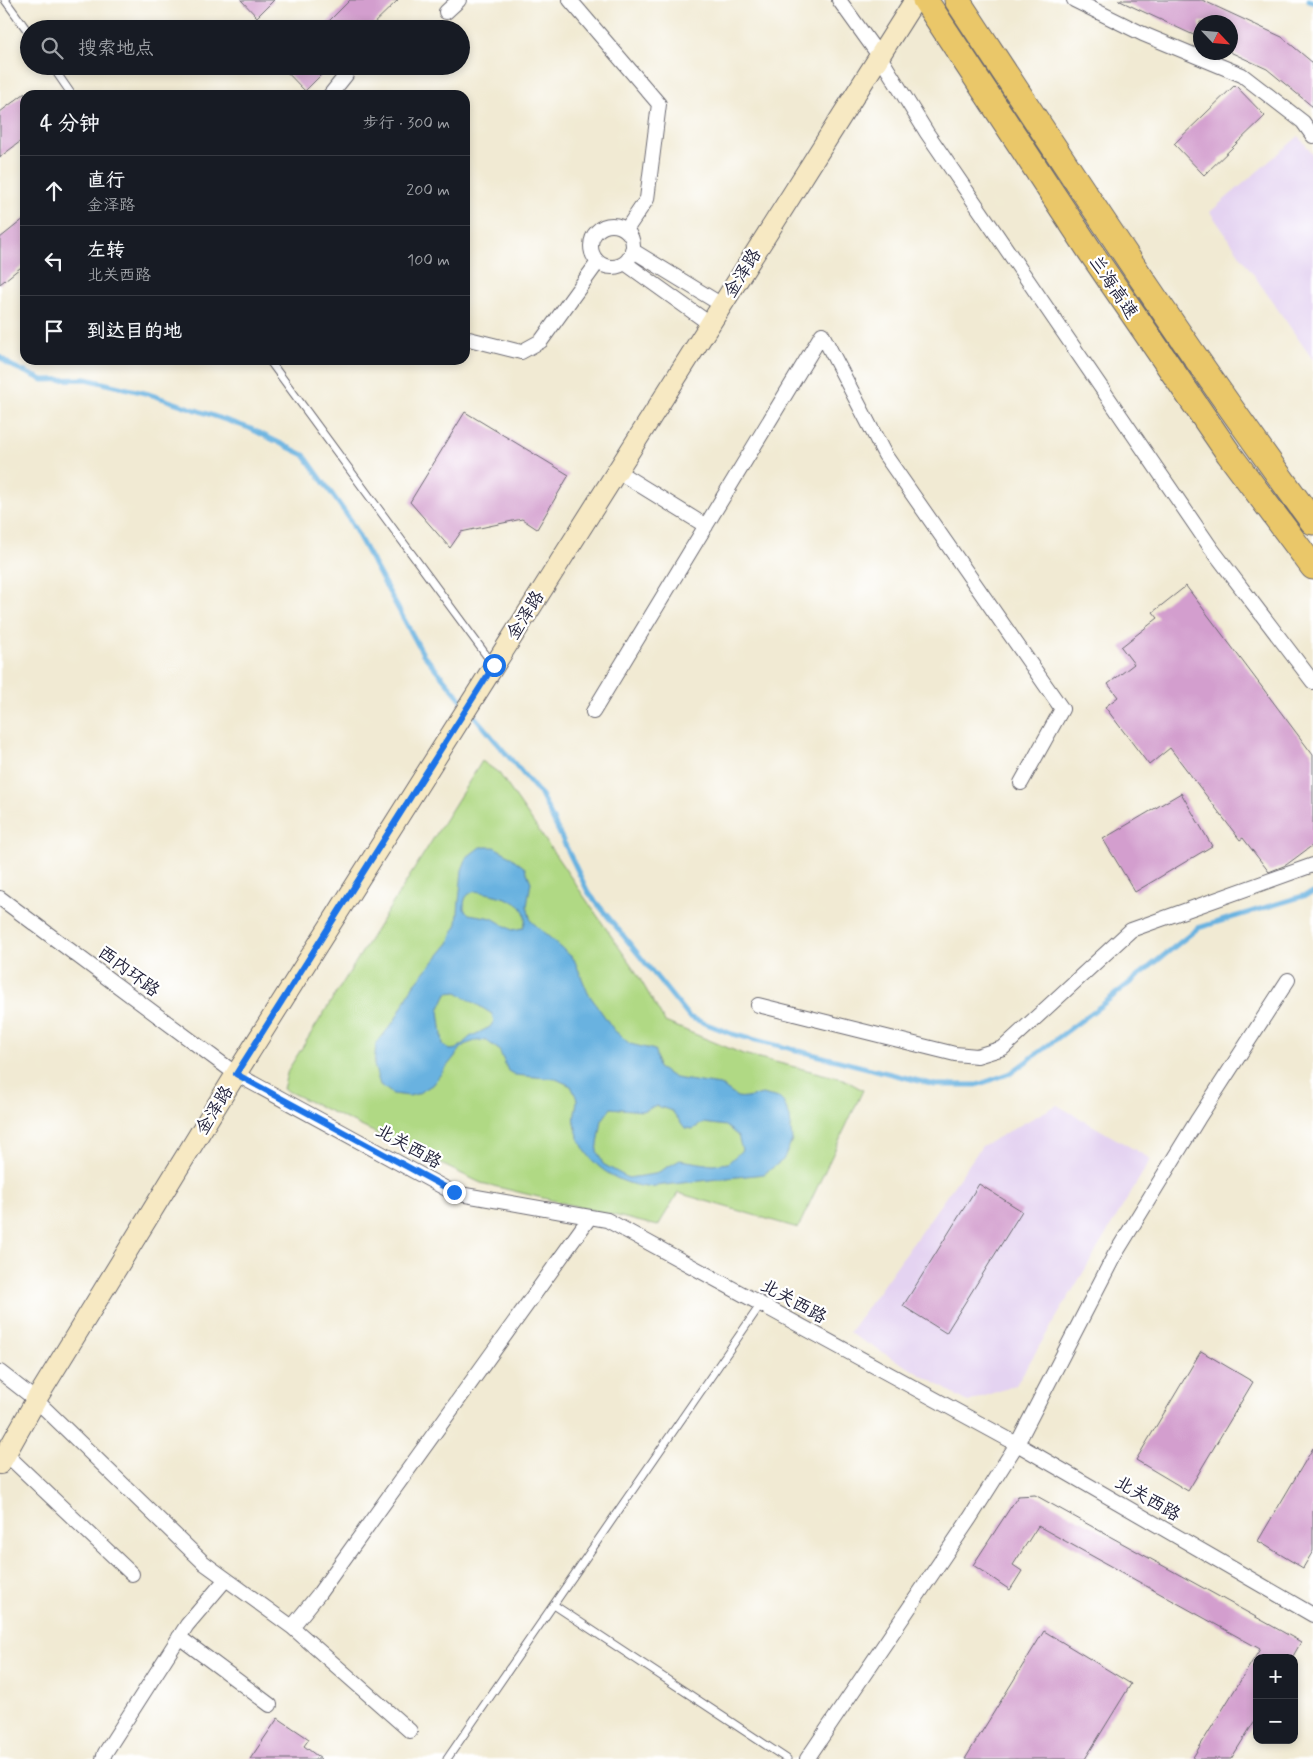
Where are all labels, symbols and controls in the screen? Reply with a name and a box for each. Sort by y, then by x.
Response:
north arrow [1193,15,1238,60]
search box [20,20,470,75]
icon: search [38,34,66,62]
text: 搜索地点 [78,36,154,61]
text: 4 分钟 [40,110,100,138]
text: 步行 · 300 m [363,113,450,134]
text: 直行 [87,168,125,193]
icon: ahead [40,177,68,205]
text: 200 m [406,180,450,201]
text: 金泽路 [87,195,135,216]
text: 左转 [87,238,125,263]
street label: 金泽路 [718,244,767,303]
icon: left [40,247,68,275]
text: 100 m [407,250,450,271]
street label: 兰海高速 [1083,251,1143,324]
text: 北关西路 [87,265,151,286]
icon: arrive [40,317,68,345]
text: 到达目的地 [87,319,182,344]
street label: 金泽路 [501,586,550,645]
route start [483,654,506,677]
street label: 西内环路 [92,941,164,1003]
street label: 金泽路 [190,1081,239,1140]
street label: 北关西路 [371,1119,446,1175]
route end [443,1181,466,1204]
street label: 北关西路 [756,1274,831,1330]
street label: 北关西路 [1110,1470,1185,1527]
map controls [1253,1654,1298,1744]
button: + [1253,1654,1298,1699]
button: − [1253,1699,1298,1744]

